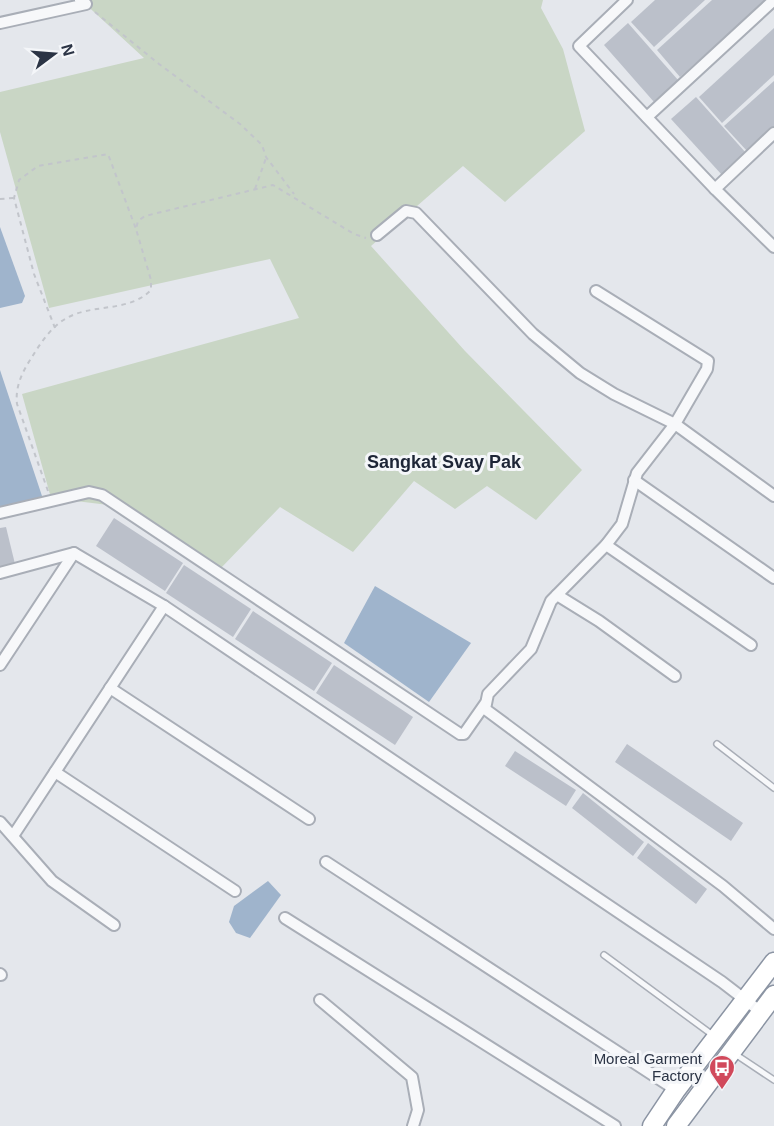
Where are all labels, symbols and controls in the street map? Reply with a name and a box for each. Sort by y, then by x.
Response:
north arrow [24,24,84,84]
text: N [58,42,78,58]
district label: Sangkat Svay Pak [367,452,522,472]
place label: Moreal Garment Factory [594,1050,703,1084]
bus stop icon: Moreal Garment Factory [707,1053,737,1091]

